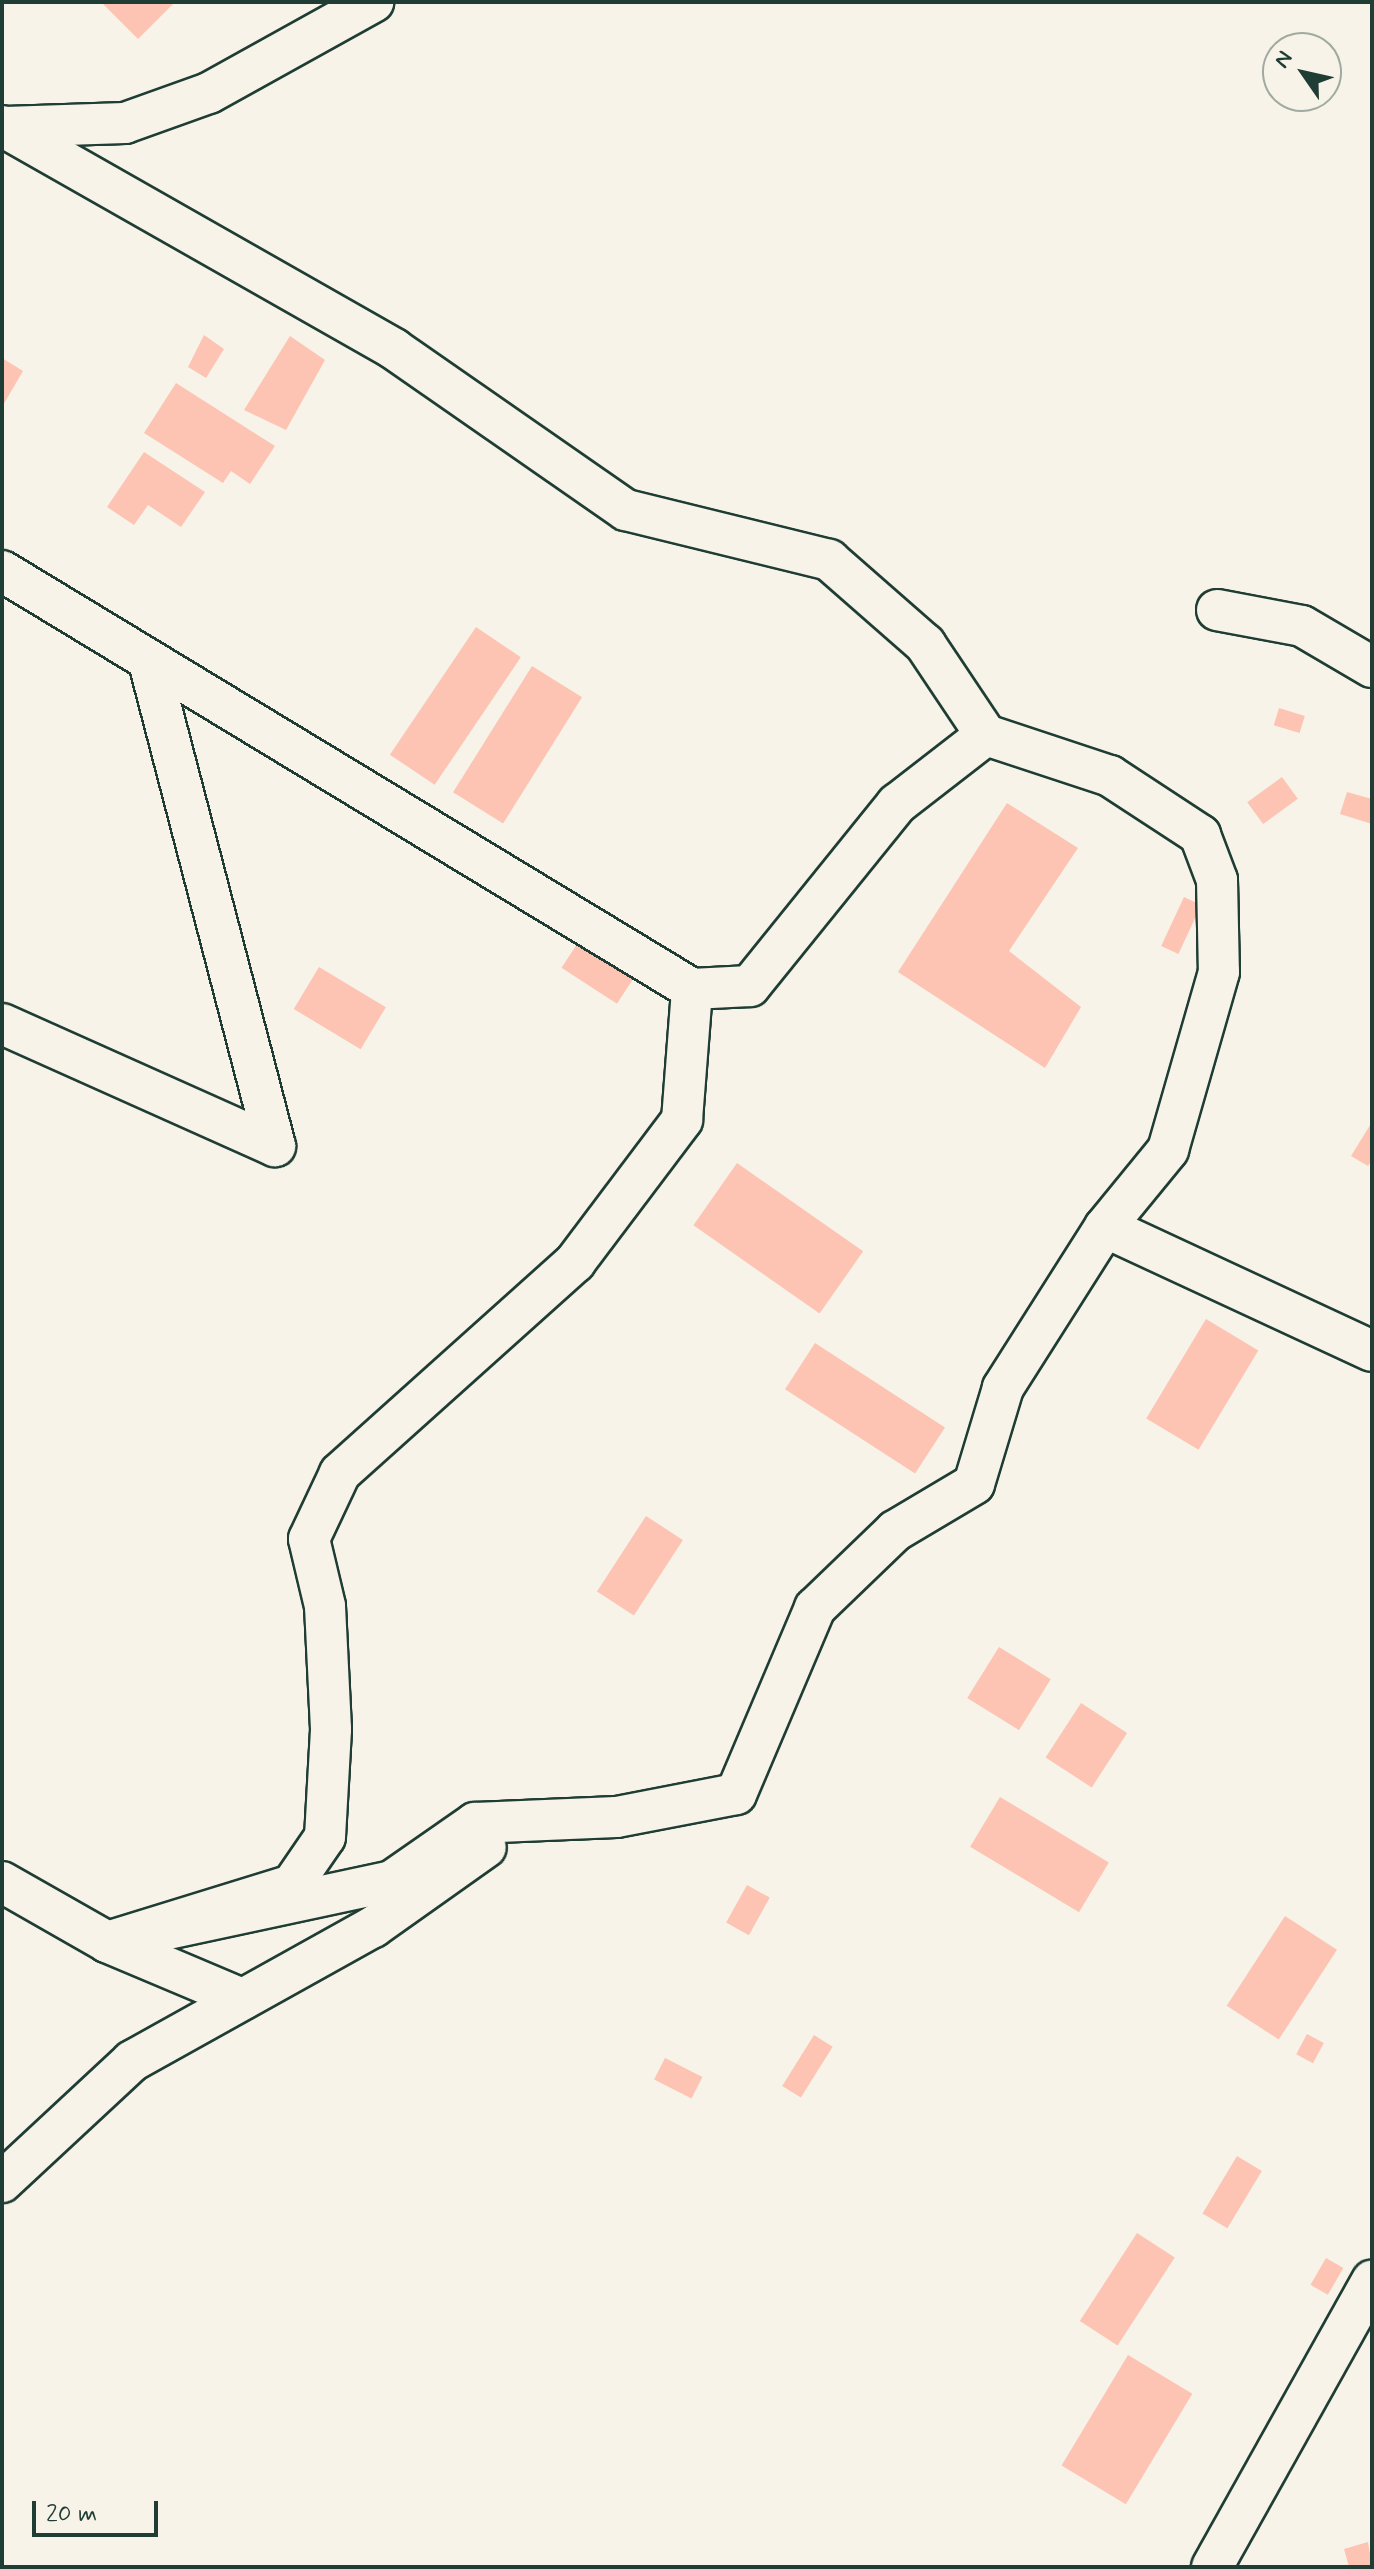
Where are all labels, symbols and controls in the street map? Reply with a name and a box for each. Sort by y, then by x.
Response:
north arrow [1262,32,1342,112]
text: N [1268,46,1299,74]
scale bar [36,2485,162,2535]
text: 20 m [46,2499,97,2530]

